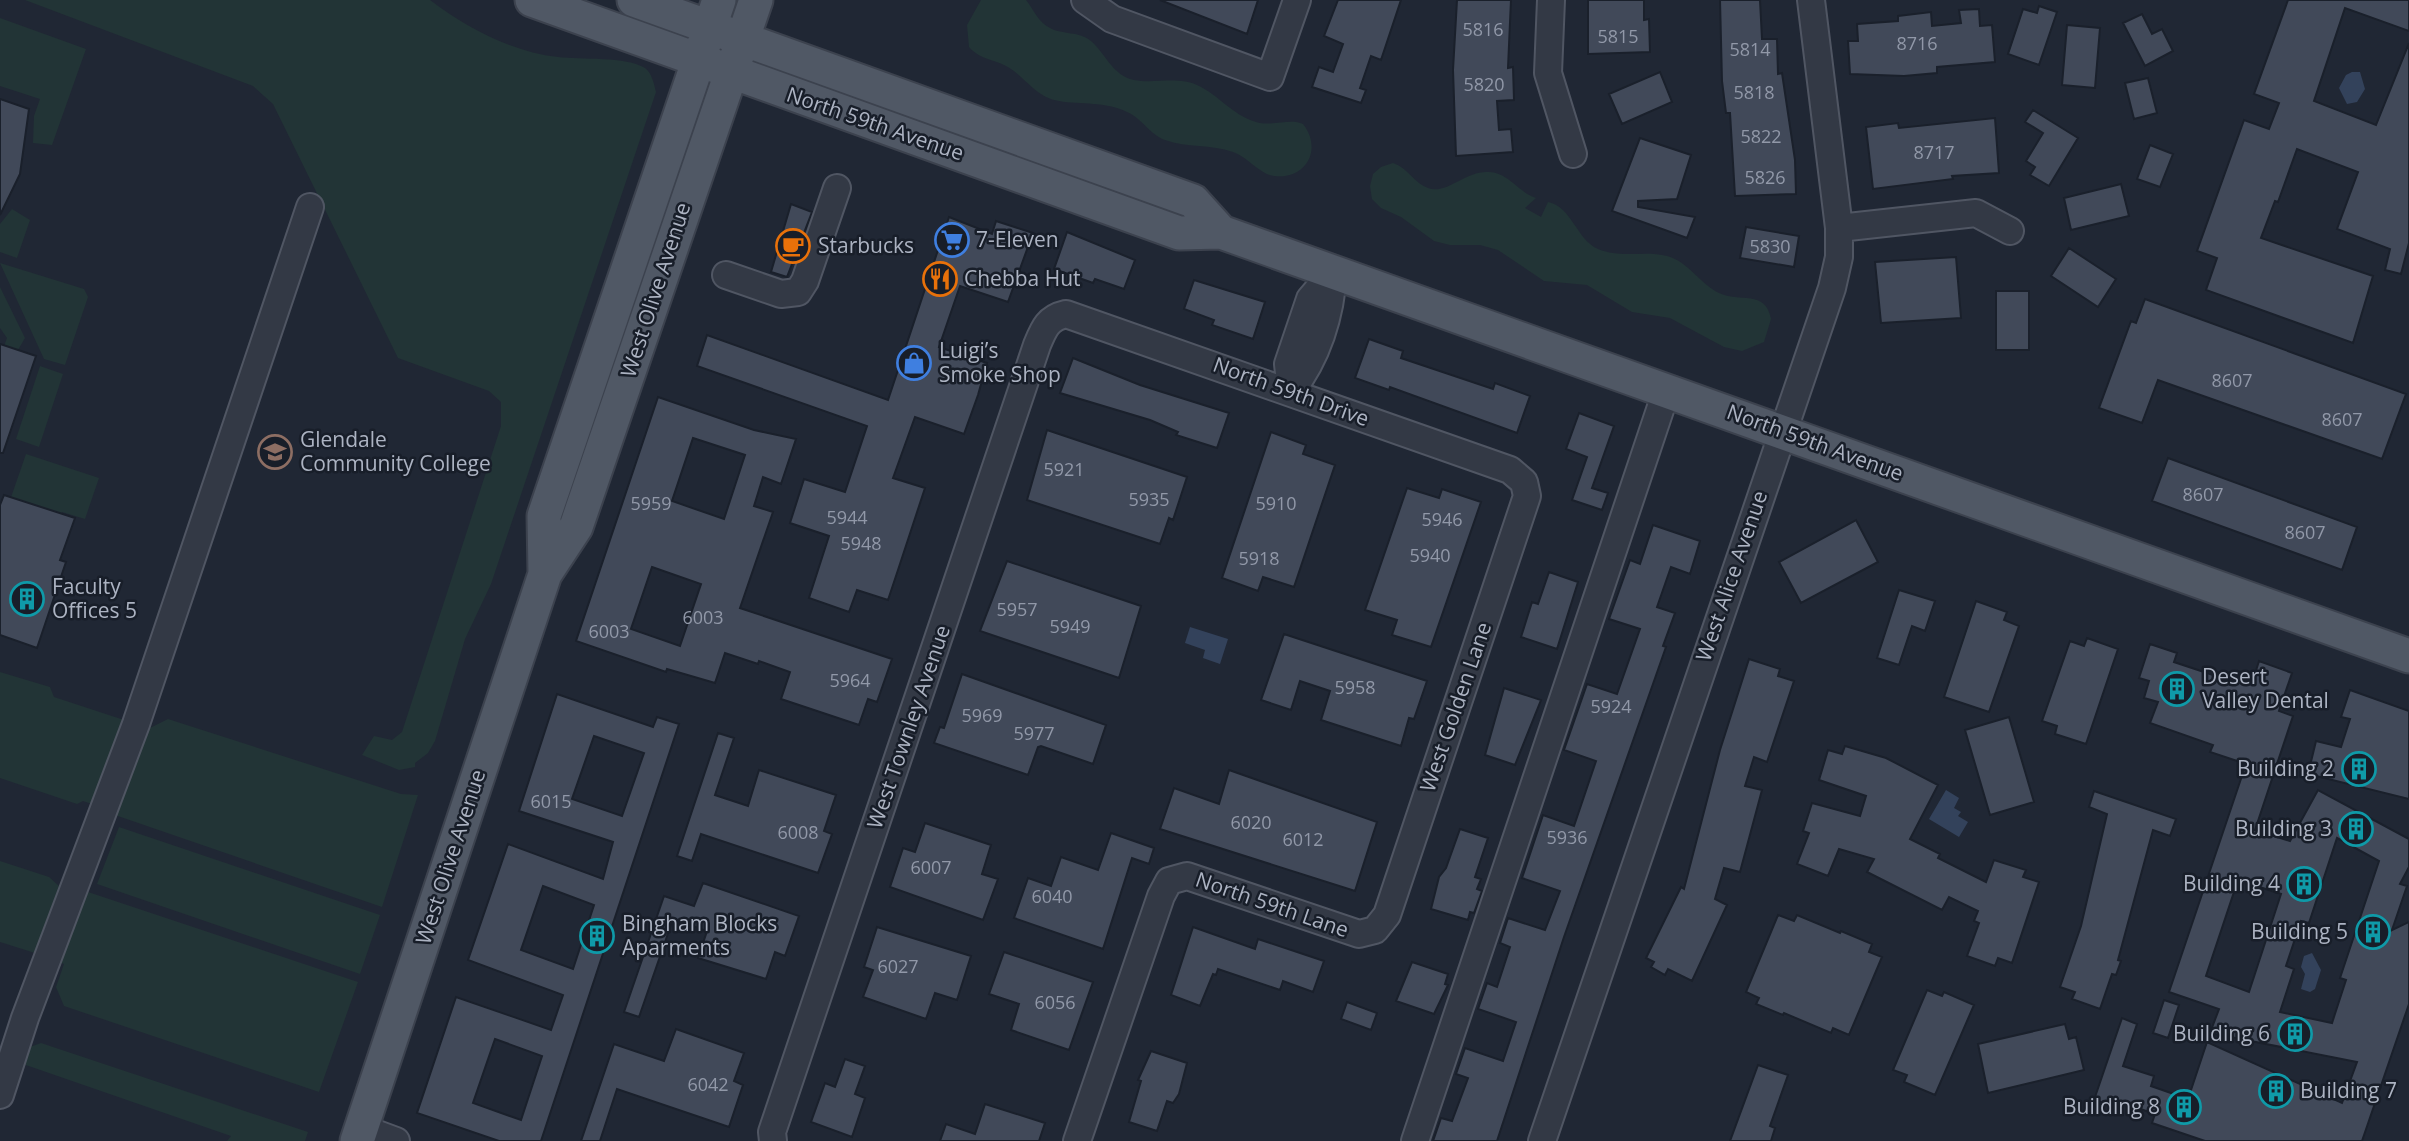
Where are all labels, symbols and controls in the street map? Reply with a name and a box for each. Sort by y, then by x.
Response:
house number: 5816 [1462,17,1504,41]
house number: 5815 [1597,24,1639,48]
house number: 8716 [1896,31,1938,55]
house number: 5814 [1729,37,1771,61]
house number: 5820 [1463,72,1505,96]
street label: North 59th Avenue [783,80,968,167]
house number: 5818 [1733,80,1775,104]
house number: 5822 [1740,124,1782,148]
house number: 8717 [1913,140,1955,164]
house number: 5826 [1744,165,1786,189]
street label: West Olive Avenue [614,199,696,381]
supermarket icon: 7-Eleven [933,221,971,259]
place label: 7-Eleven [976,225,1059,253]
cafe icon: Starbucks [774,227,812,265]
place label: Starbucks [818,231,914,259]
house number: 5830 [1749,234,1791,258]
restaurant icon: Chebba Hut [921,260,959,298]
place label: Chebba Hut [964,264,1081,292]
place label: Luigi’s Smoke Shop [939,336,1061,388]
shop icon: Luigi’s Smoke Shop [895,344,933,382]
street label: North 59th Drive [1209,350,1373,432]
house number: 8607 [2211,368,2253,392]
street label: North 59th Avenue [1723,397,1907,487]
house number: 8607 [2321,407,2363,431]
place label: Glendale Community College [300,425,491,477]
school or university icon: Glendale Community College [256,433,294,471]
house number: 5921 [1043,457,1085,481]
house number: 8607 [2182,482,2224,506]
house number: 5935 [1128,487,1170,511]
street label: West Alice Avenue [1689,487,1773,665]
house number: 5959 [630,491,672,515]
house number: 5910 [1255,491,1297,515]
house number: 5944 [826,505,868,529]
house number: 5946 [1421,507,1463,531]
house number: 8607 [2284,520,2326,544]
house number: 5948 [840,531,882,555]
house number: 5940 [1409,543,1451,567]
house number: 5918 [1238,546,1280,570]
place label: Faculty Offices 5 [52,572,137,624]
building icon: Faculty Offices 5 [8,580,46,618]
house number: 5957 [996,597,1038,621]
house number: 6003 [682,605,724,629]
house number: 5949 [1049,614,1091,638]
street label: West Golden Lane [1413,618,1497,795]
house number: 6003 [588,619,630,643]
street label: West Townley Avenue [860,621,956,832]
place label: Desert Valley Dental [2202,662,2329,714]
house number: 5964 [829,668,871,692]
building icon: Desert Valley Dental [2158,670,2196,708]
house number: 5958 [1334,675,1376,699]
house number: 5924 [1590,694,1632,718]
house number: 5969 [961,703,1003,727]
house number: 5977 [1013,721,1055,745]
building icon: Building 2 [2340,750,2378,788]
place label: Building 2 [2237,754,2334,782]
street label: West Olive Avenue [409,766,491,948]
house number: 6015 [530,789,572,813]
house number: 6020 [1230,810,1272,834]
building icon: Building 3 [2337,810,2375,848]
place label: Building 3 [2235,814,2332,842]
house number: 6008 [777,820,819,844]
house number: 5936 [1546,825,1588,849]
house number: 6012 [1282,827,1324,851]
house number: 6007 [910,855,952,879]
street label: North 59th Lane [1192,865,1353,943]
building icon: Building 4 [2285,865,2323,903]
place label: Building 4 [2183,869,2280,897]
house number: 6040 [1031,884,1073,908]
place label: Bingham Blocks Aparments [622,909,777,961]
building icon: Building 5 [2354,913,2392,951]
building icon: Bingham Blocks Aparments [578,917,616,955]
place label: Building 5 [2251,917,2348,945]
house number: 6027 [877,954,919,978]
house number: 6056 [1034,990,1076,1014]
building icon: Building 6 [2276,1015,2314,1053]
place label: Building 6 [2173,1019,2270,1047]
house number: 6042 [687,1072,729,1096]
building icon: Building 7 [2257,1072,2295,1110]
place label: Building 7 [2300,1076,2397,1104]
building icon: Building 8 [2165,1088,2203,1126]
place label: Building 8 [2063,1092,2160,1120]

